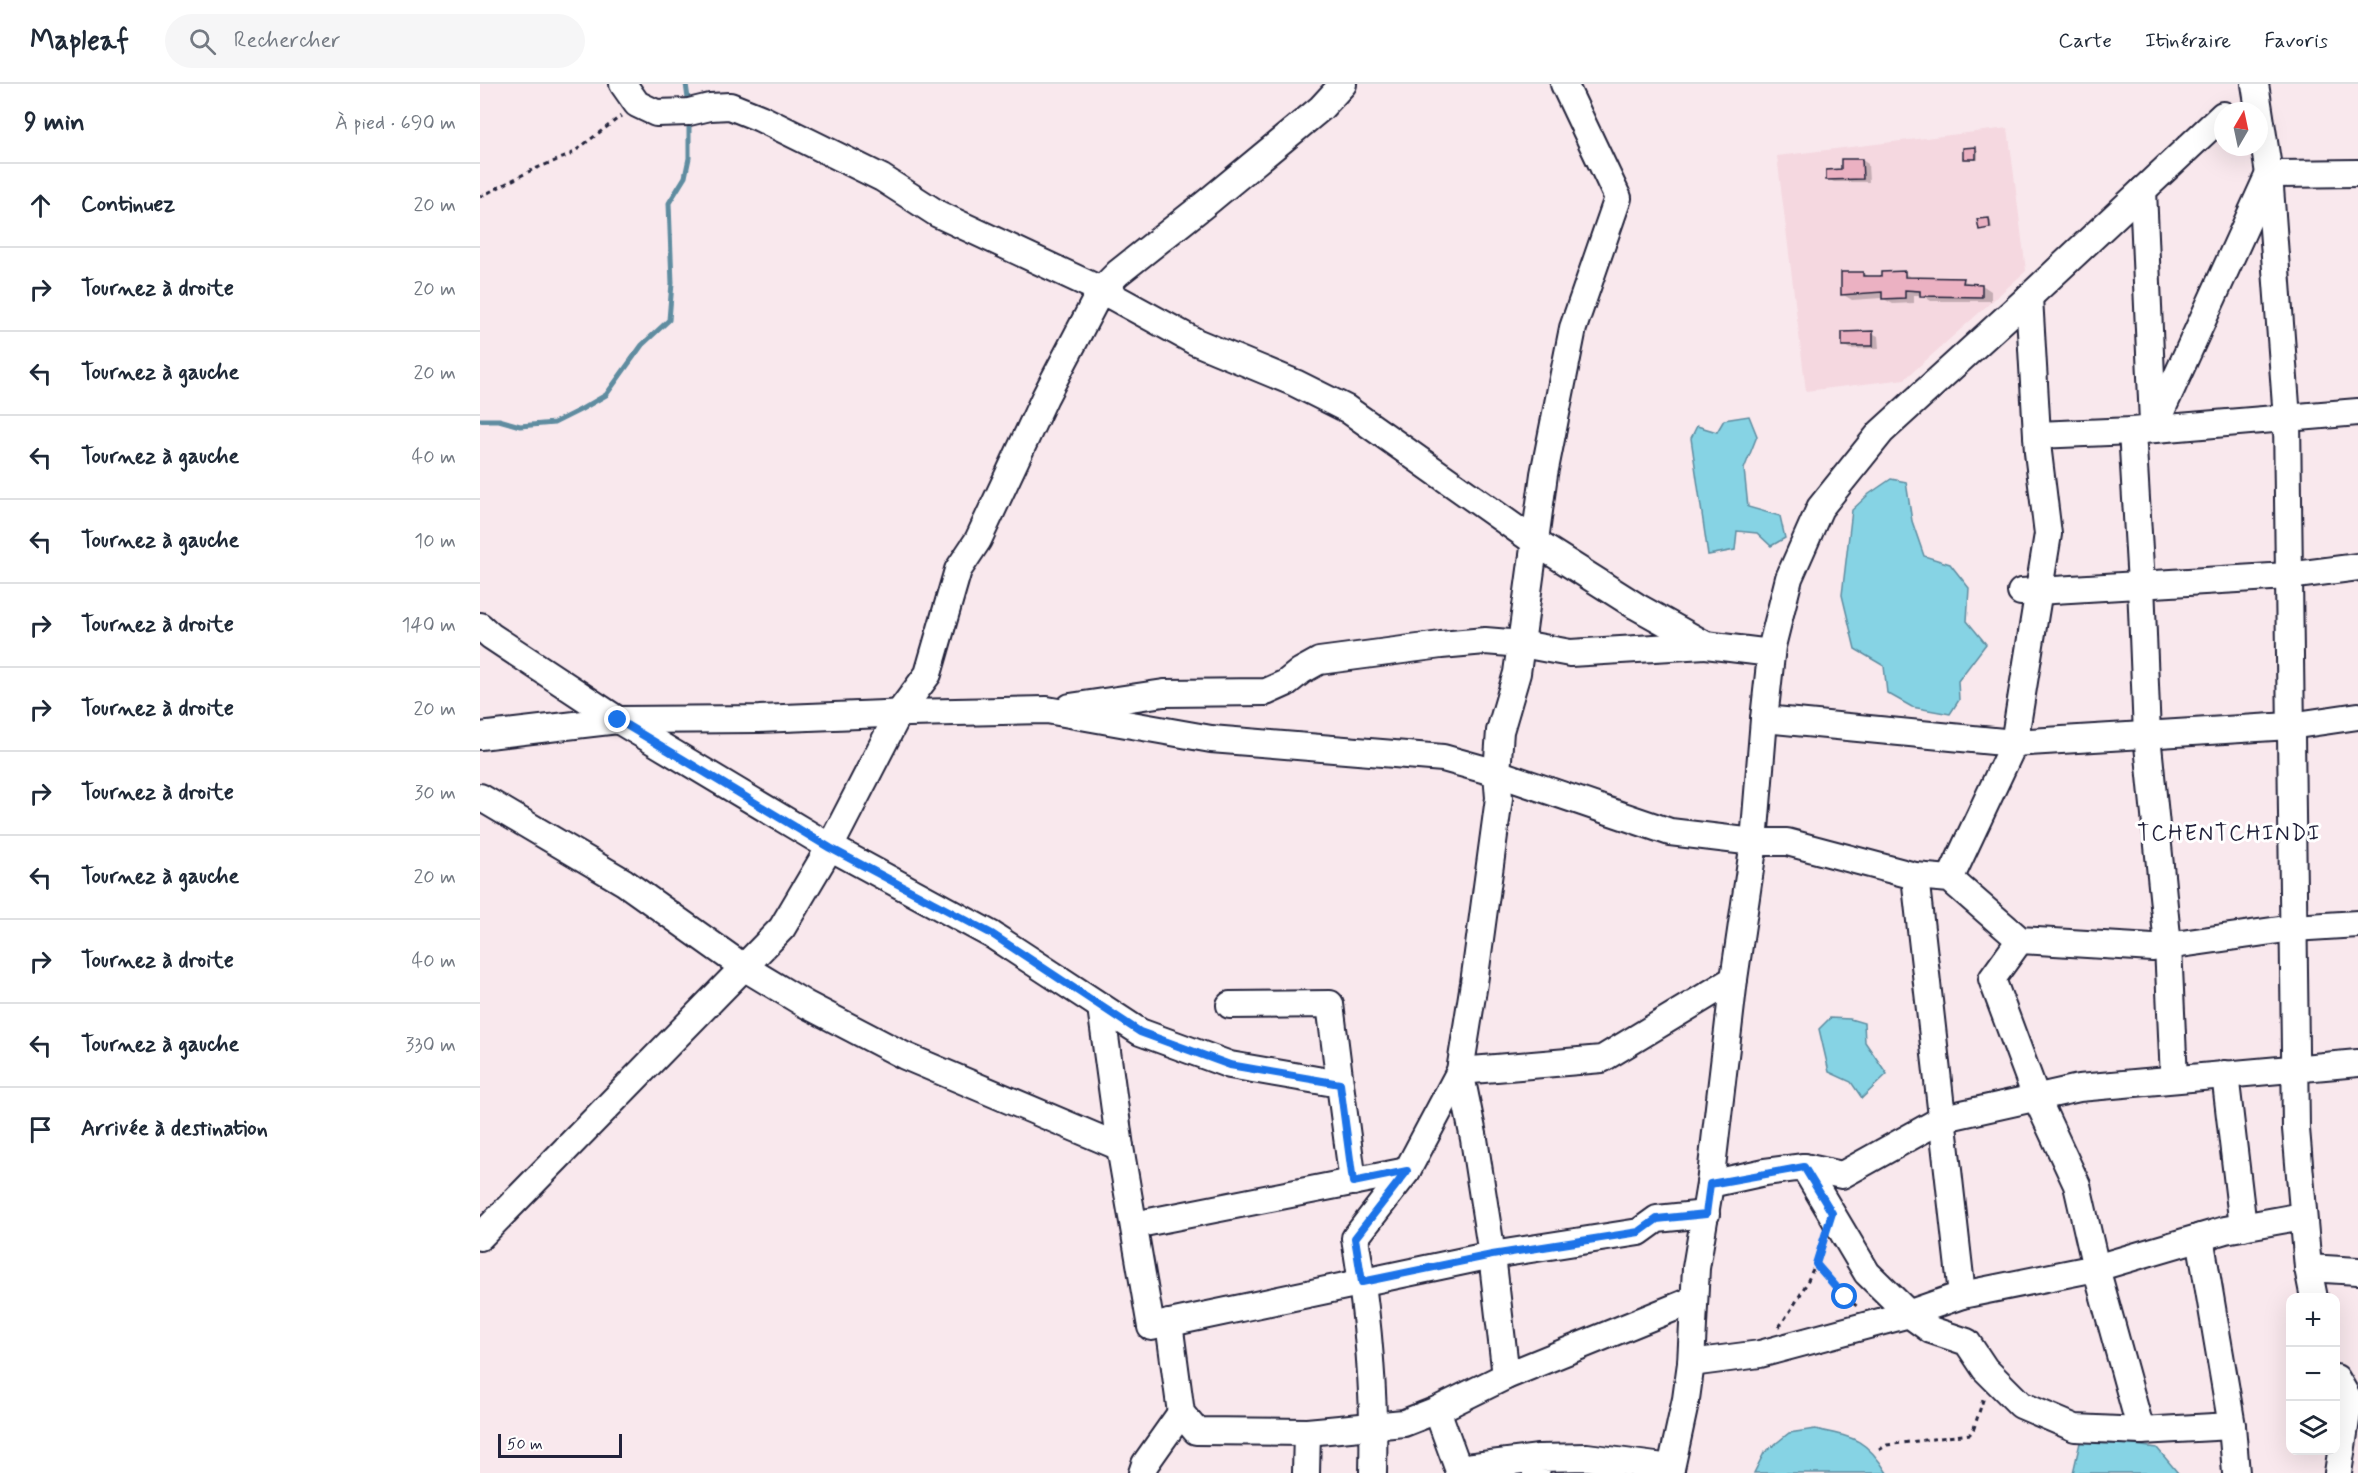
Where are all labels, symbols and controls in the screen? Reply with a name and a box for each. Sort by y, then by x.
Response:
search box [165,14,585,68]
text: Mapleaf [30,23,129,60]
icon: search [186,25,219,58]
text: Rechercher [234,27,341,55]
text: Carte [2058,27,2112,55]
text: Itinéraire [2145,27,2231,55]
text: Favoris [2264,27,2328,55]
north arrow [2214,102,2268,156]
text: 9 min [24,106,85,140]
text: À pied · 690 m [335,110,456,137]
icon: ahead [24,189,57,222]
text: Continuez [81,191,175,219]
text: 20 m [413,192,456,219]
icon: right [24,273,57,306]
text: Tournez à droite [81,275,234,303]
text: 20 m [413,276,456,303]
icon: left [24,357,57,390]
text: Tournez à gauche [81,359,239,387]
text: 20 m [413,360,456,387]
icon: left [24,441,57,474]
text: Tournez à gauche [81,443,239,471]
text: 40 m [412,444,456,471]
icon: left [24,525,57,558]
text: Tournez à gauche [81,527,239,555]
text: 10 m [414,528,456,555]
icon: right [24,609,57,642]
text: Tournez à droite [81,611,234,639]
text: 140 m [402,612,456,639]
icon: right [24,693,57,726]
text: Tournez à droite [81,695,234,723]
text: 20 m [413,696,456,723]
route end [604,706,630,732]
icon: right [24,777,57,810]
text: Tournez à droite [81,779,234,807]
text: 30 m [414,780,456,807]
district label: TCHENTCHINDI [2137,820,2321,848]
icon: left [24,861,57,894]
text: Tournez à gauche [81,863,239,891]
text: 20 m [413,864,456,891]
icon: right [24,945,57,978]
text: Tournez à droite [81,947,234,975]
text: 40 m [412,948,456,975]
icon: left [24,1029,57,1062]
text: Tournez à gauche [81,1031,239,1059]
text: 330 m [405,1032,456,1059]
icon: arrive [24,1113,57,1146]
text: Arrivée à destination [81,1115,268,1143]
route start [1831,1283,1857,1309]
map controls [2286,1293,2340,1455]
button: + [2286,1293,2340,1347]
button: − [2286,1347,2340,1401]
button: layers [2286,1401,2340,1455]
scale bar [498,1431,622,1458]
text: 50 m [507,1434,543,1455]

